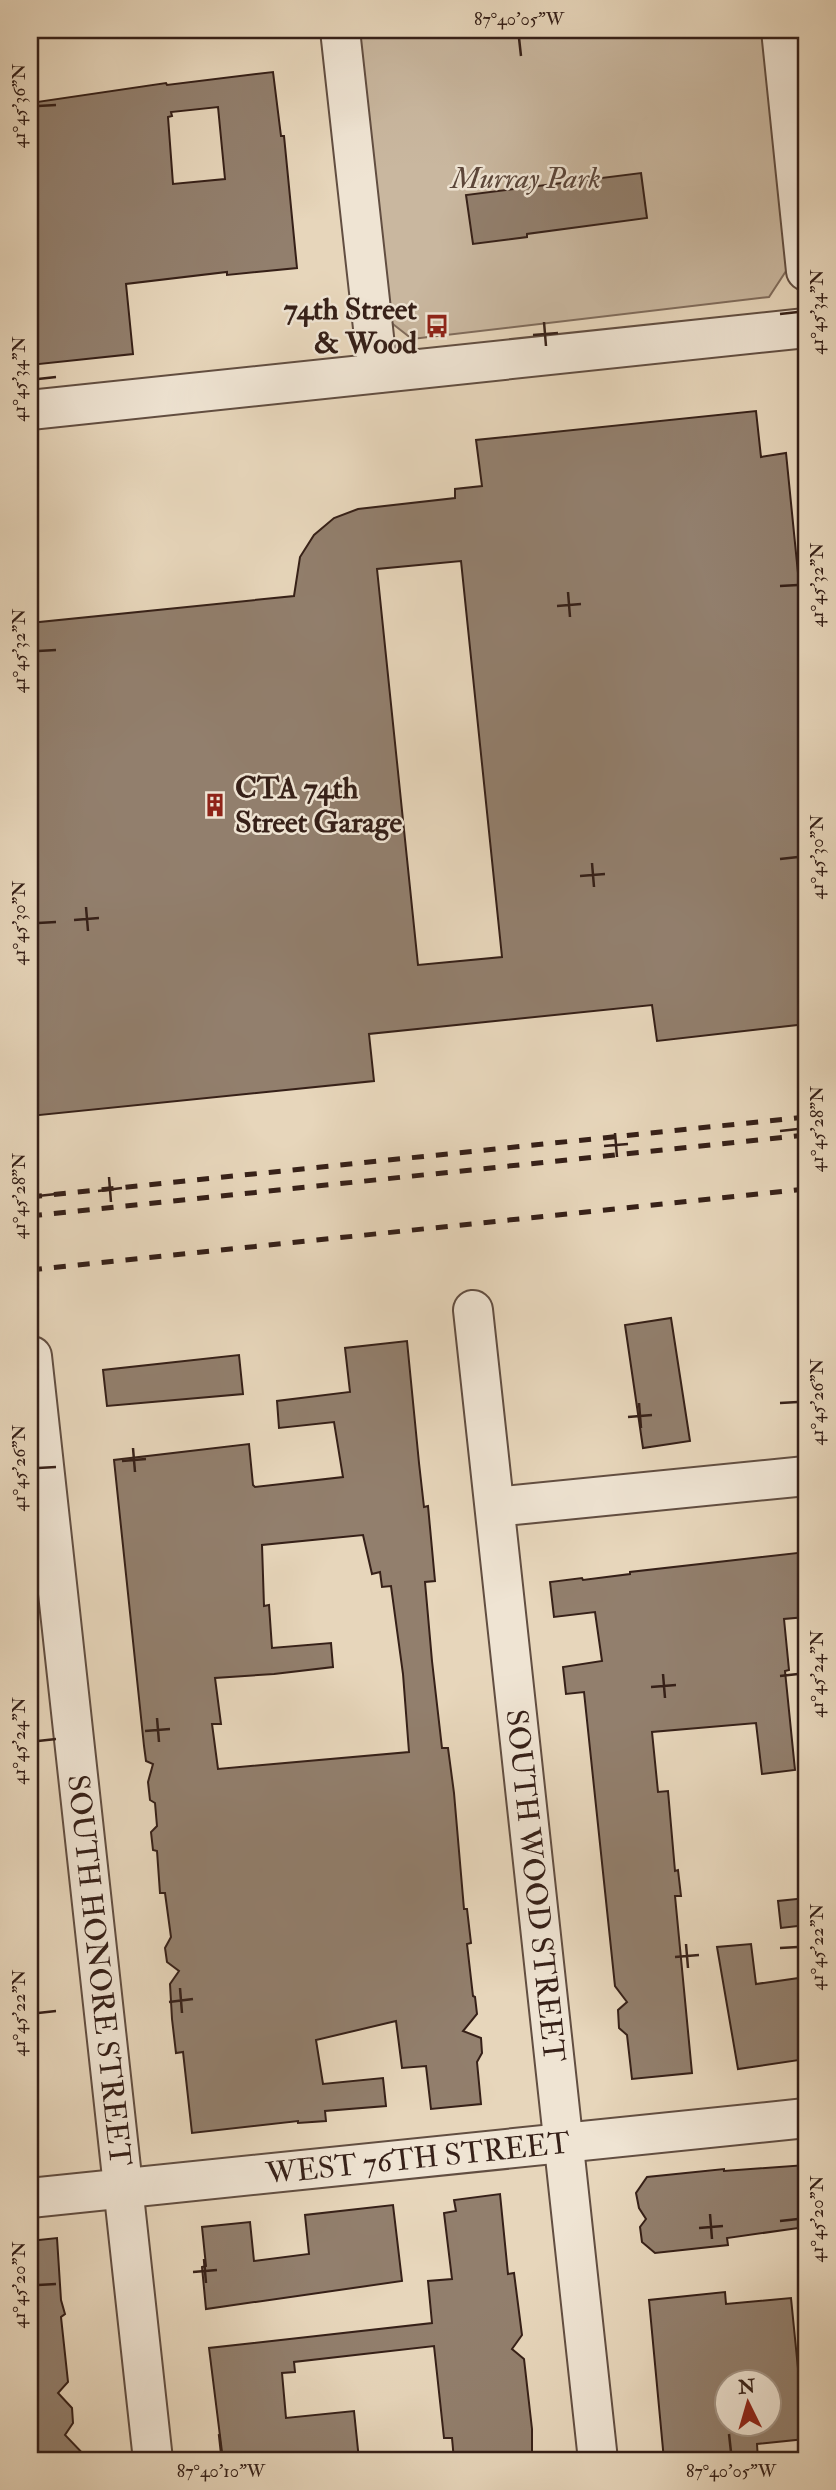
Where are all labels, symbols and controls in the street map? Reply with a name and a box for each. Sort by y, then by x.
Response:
text: 87°40'05"W [474,8,565,31]
text: 41°45'36"N [8,64,31,148]
park label: Murray Park [449,160,601,197]
text: 41°45'34"N [806,269,829,355]
place label: 74th Street & Wood [284,291,417,362]
bus stop icon: 74th Street & Wood [423,312,451,340]
text: 41°45'34"N [8,336,31,422]
text: 41°45'32"N [806,543,829,627]
text: 41°45'32"N [8,609,31,693]
place label: CTA 74th Street Garage [235,770,402,841]
building icon: CTA 74th Street Garage [201,791,229,819]
text: 41°45'30"N [806,815,829,899]
text: 41°45'30"N [8,881,31,965]
text: 41°45'28"N [806,1086,829,1172]
text: 41°45'28"N [8,1153,31,1239]
text: 41°45'26"N [806,1359,829,1445]
text: 41°45'26"N [8,1425,31,1511]
text: 41°45'24"N [806,1630,829,1718]
text: 41°45'24"N [8,1697,31,1785]
street label: SOUTH WOOD STREET [498,1707,573,2064]
street label: SOUTH HONORE STREET [59,1773,139,2168]
text: 41°45'22"N [806,1904,829,1990]
text: 41°45'22"N [8,1970,31,2056]
street label: WEST 76TH STREET [263,2124,572,2193]
text: 41°45'20"N [806,2175,829,2263]
text: 41°45'20"N [8,2241,31,2329]
north arrow [714,2368,784,2438]
text: N [736,2374,757,2400]
text: 87°40'10"W [177,2460,266,2483]
text: 87°40'05"W [686,2460,777,2483]

